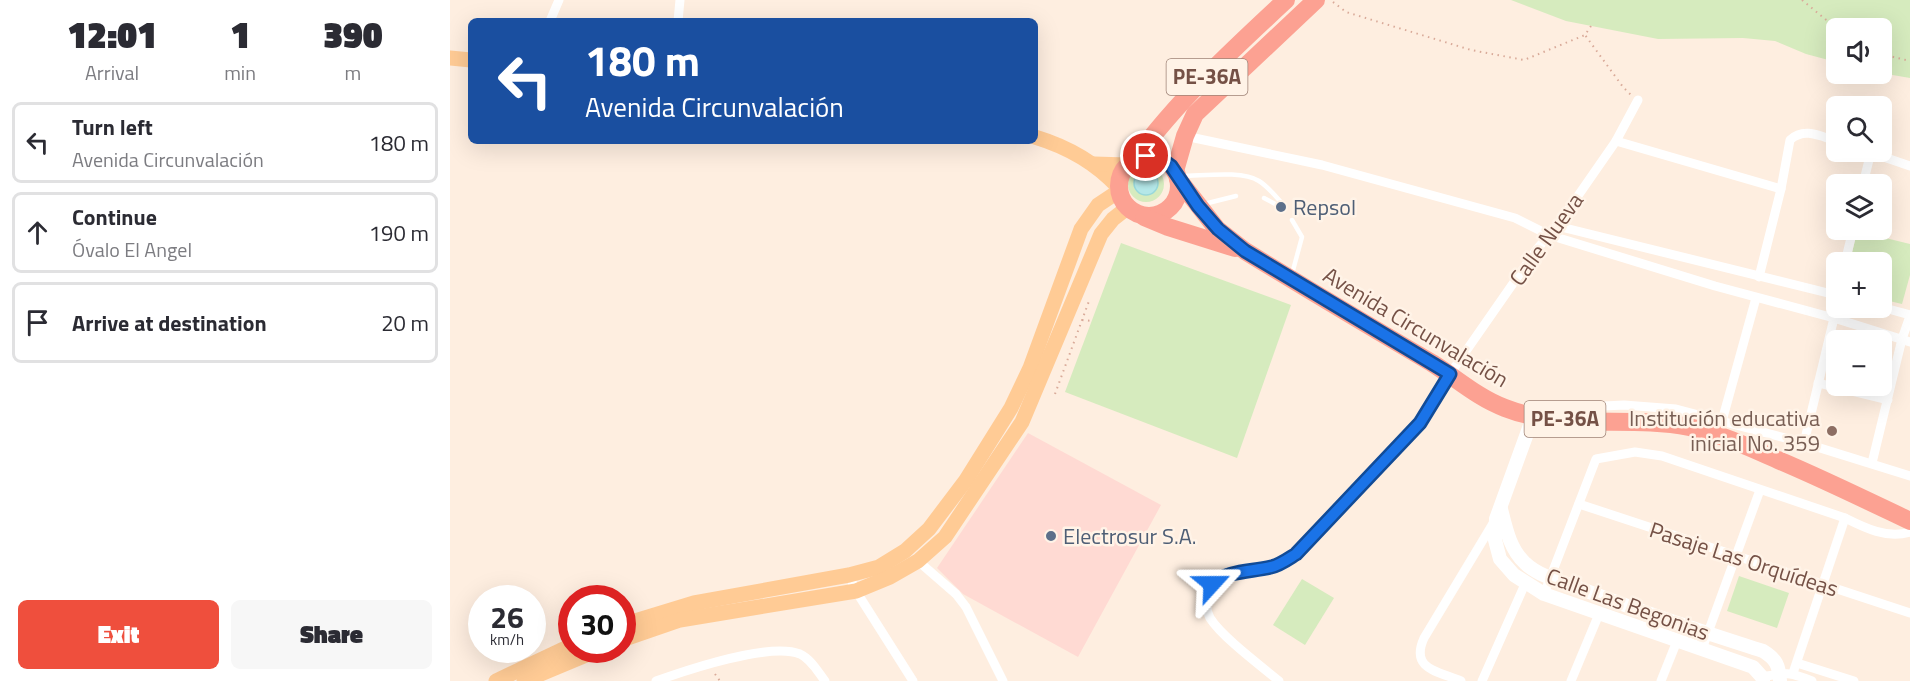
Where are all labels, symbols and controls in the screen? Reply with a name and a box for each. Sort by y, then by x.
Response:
text: 12:01 [67,7,157,62]
text: 1 [230,7,250,62]
text: 390 [323,7,383,62]
map controls [1826,18,1892,396]
button: sound [1826,18,1892,84]
text: 180 m [585,28,700,92]
icon: left [486,42,564,120]
text: Arrival [85,57,139,88]
text: min [224,57,256,88]
text: m [345,57,361,88]
road number: PE-36A [1166,59,1248,95]
text: Avenida Circunvalación [585,86,844,127]
button: search [1826,96,1892,162]
text: Turn left [72,110,153,144]
icon: left [21,126,54,159]
text: 180 m [369,126,429,160]
pin [1120,130,1171,181]
icon: arrive [1129,139,1162,172]
text: Avenida Circunvalación [72,144,264,175]
button: layers [1826,174,1892,240]
street label: Calle Nueva [1500,185,1592,293]
place label: Repsol [1293,190,1356,224]
text: Continue [72,200,157,234]
marker: Repsol [1274,200,1288,214]
icon: ahead [21,216,54,249]
text: 190 m [369,216,429,250]
text: Óvalo El Angel [72,234,192,265]
button: + [1826,252,1892,318]
street label: Avenida Circunvalación [1317,258,1515,396]
icon: arrive [21,306,54,339]
text: Arrive at destination [72,306,267,340]
text: 20 m [381,306,429,340]
button: − [1826,330,1892,396]
road number: PE-36A [1524,401,1606,437]
place label: Institución educativa inicial No. 359 [1629,401,1820,460]
marker: Institución educativa inicial No. 359 [1825,424,1839,438]
street label: Pasaje Las Orquídeas [1645,512,1843,606]
place label: Electrosur S.A. [1063,519,1197,553]
marker: Electrosur S.A. [1044,529,1058,543]
position arrow [1180,552,1244,616]
street label: Calle Las Begonias [1542,559,1714,649]
speed limit sign: 30 [558,585,636,663]
text: 26 [490,594,524,640]
button: Exit [18,600,219,669]
button: Share [231,600,432,669]
text: km/h [490,628,524,651]

